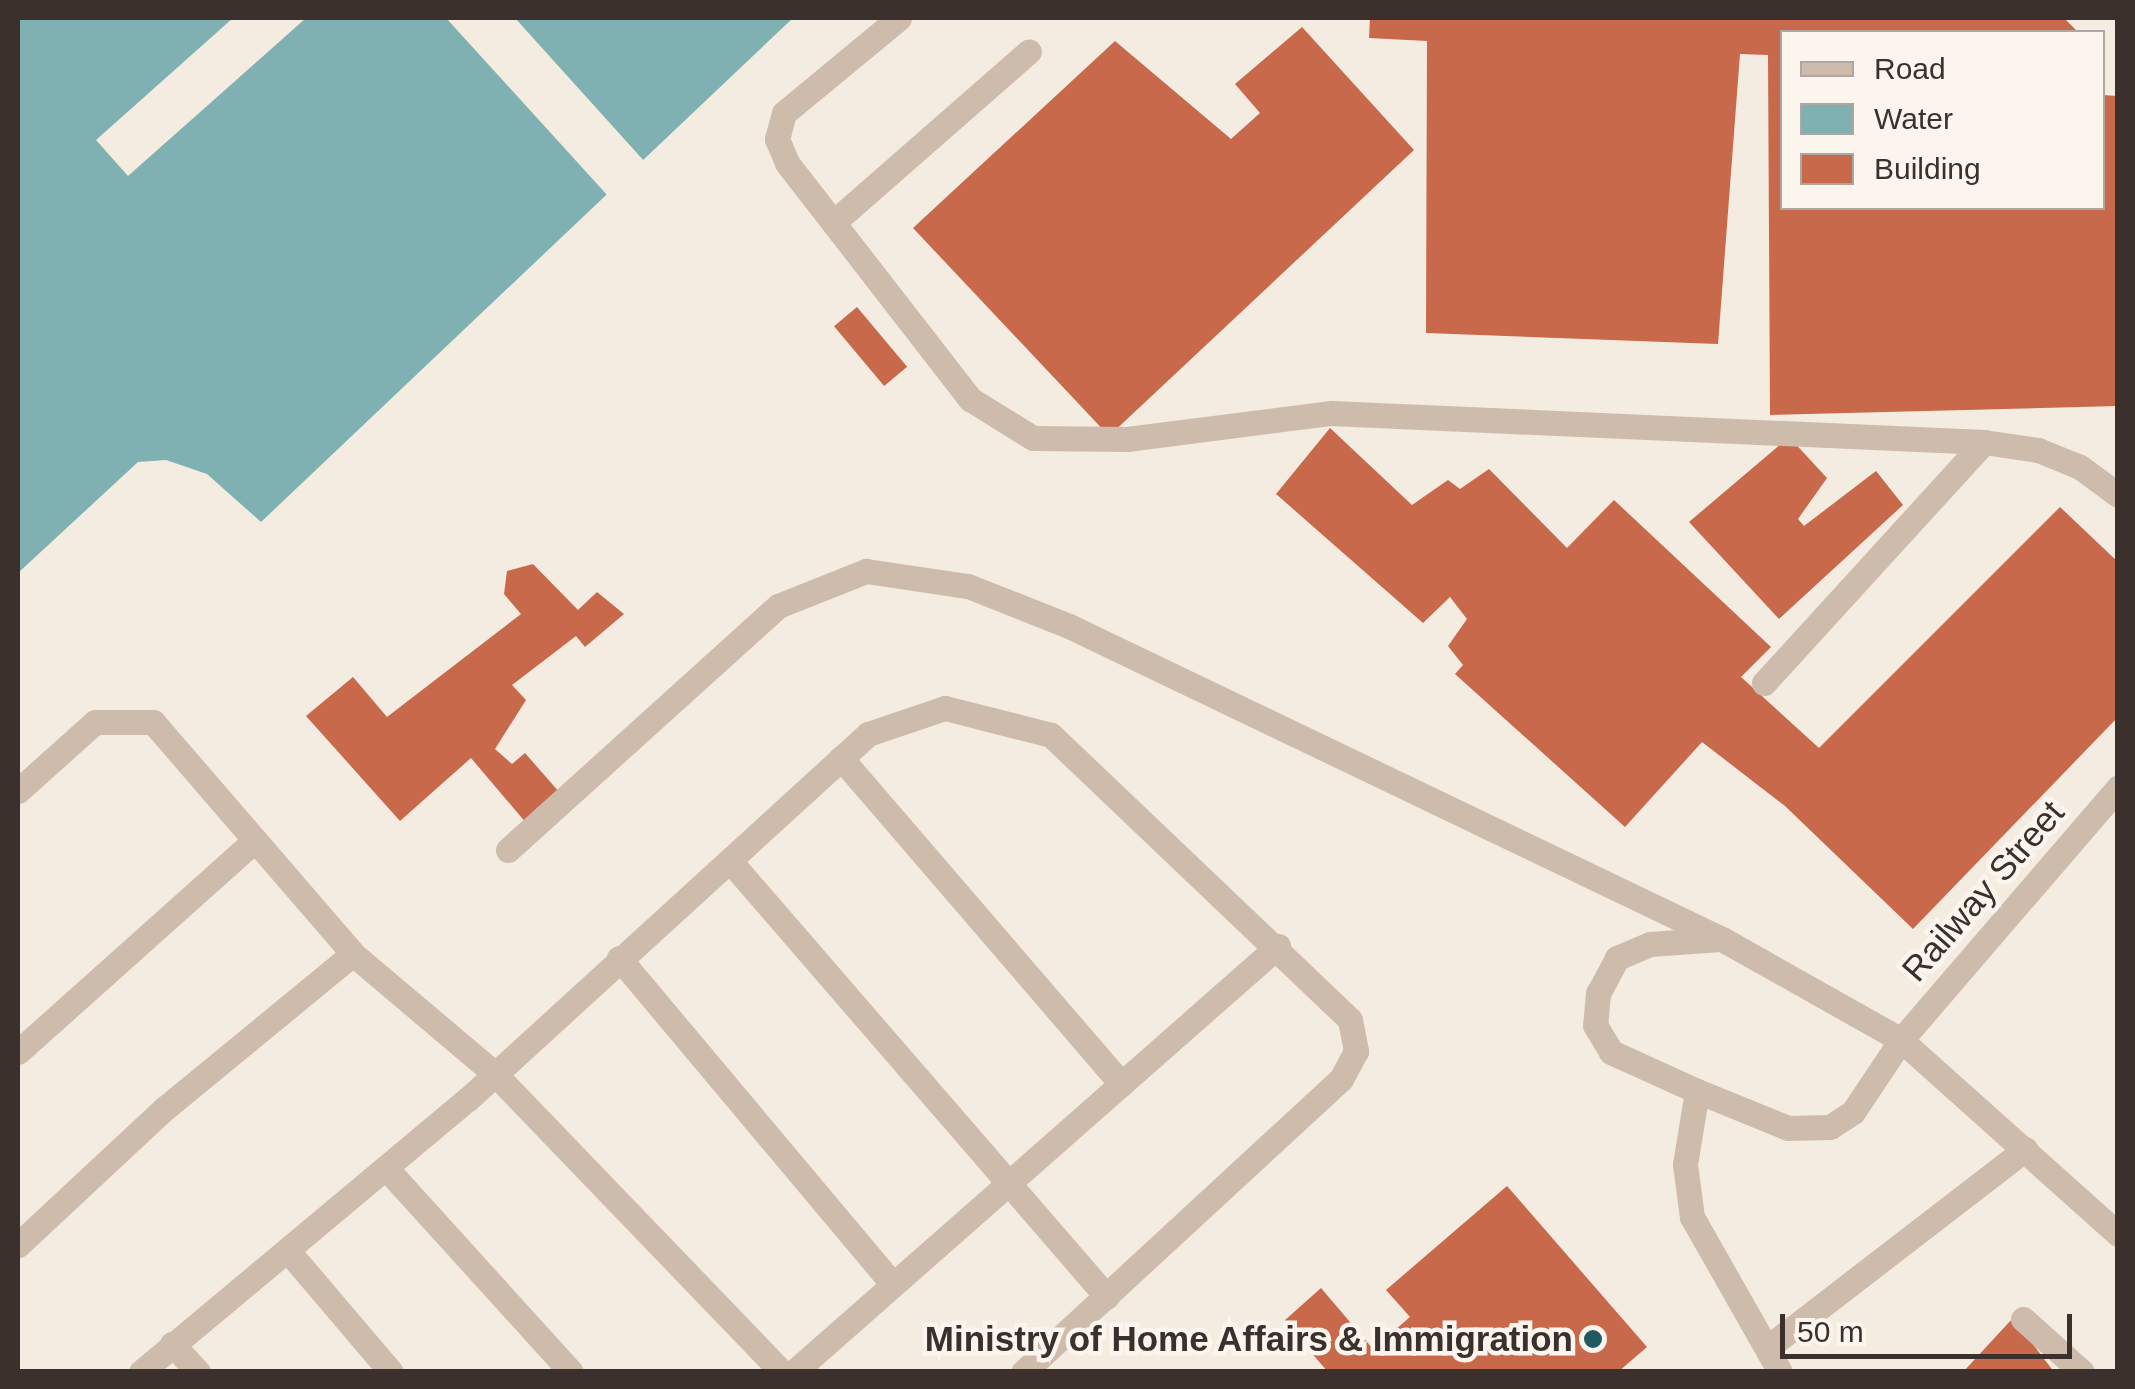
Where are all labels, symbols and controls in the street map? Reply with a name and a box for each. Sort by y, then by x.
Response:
legend [1780,30,2105,210]
text: Road [1874,52,1946,85]
text: Water [1874,102,1953,135]
text: Building [1874,152,1981,185]
street label: Railway Street [1893,792,2073,990]
scale bar [1785,1294,2078,1356]
text: 50 m [1797,1315,1864,1348]
place label: Ministry of Home Affairs & Immigration [923,1318,1573,1360]
marker: Ministry of Home Affairs & Immigration [1582,1328,1604,1350]

